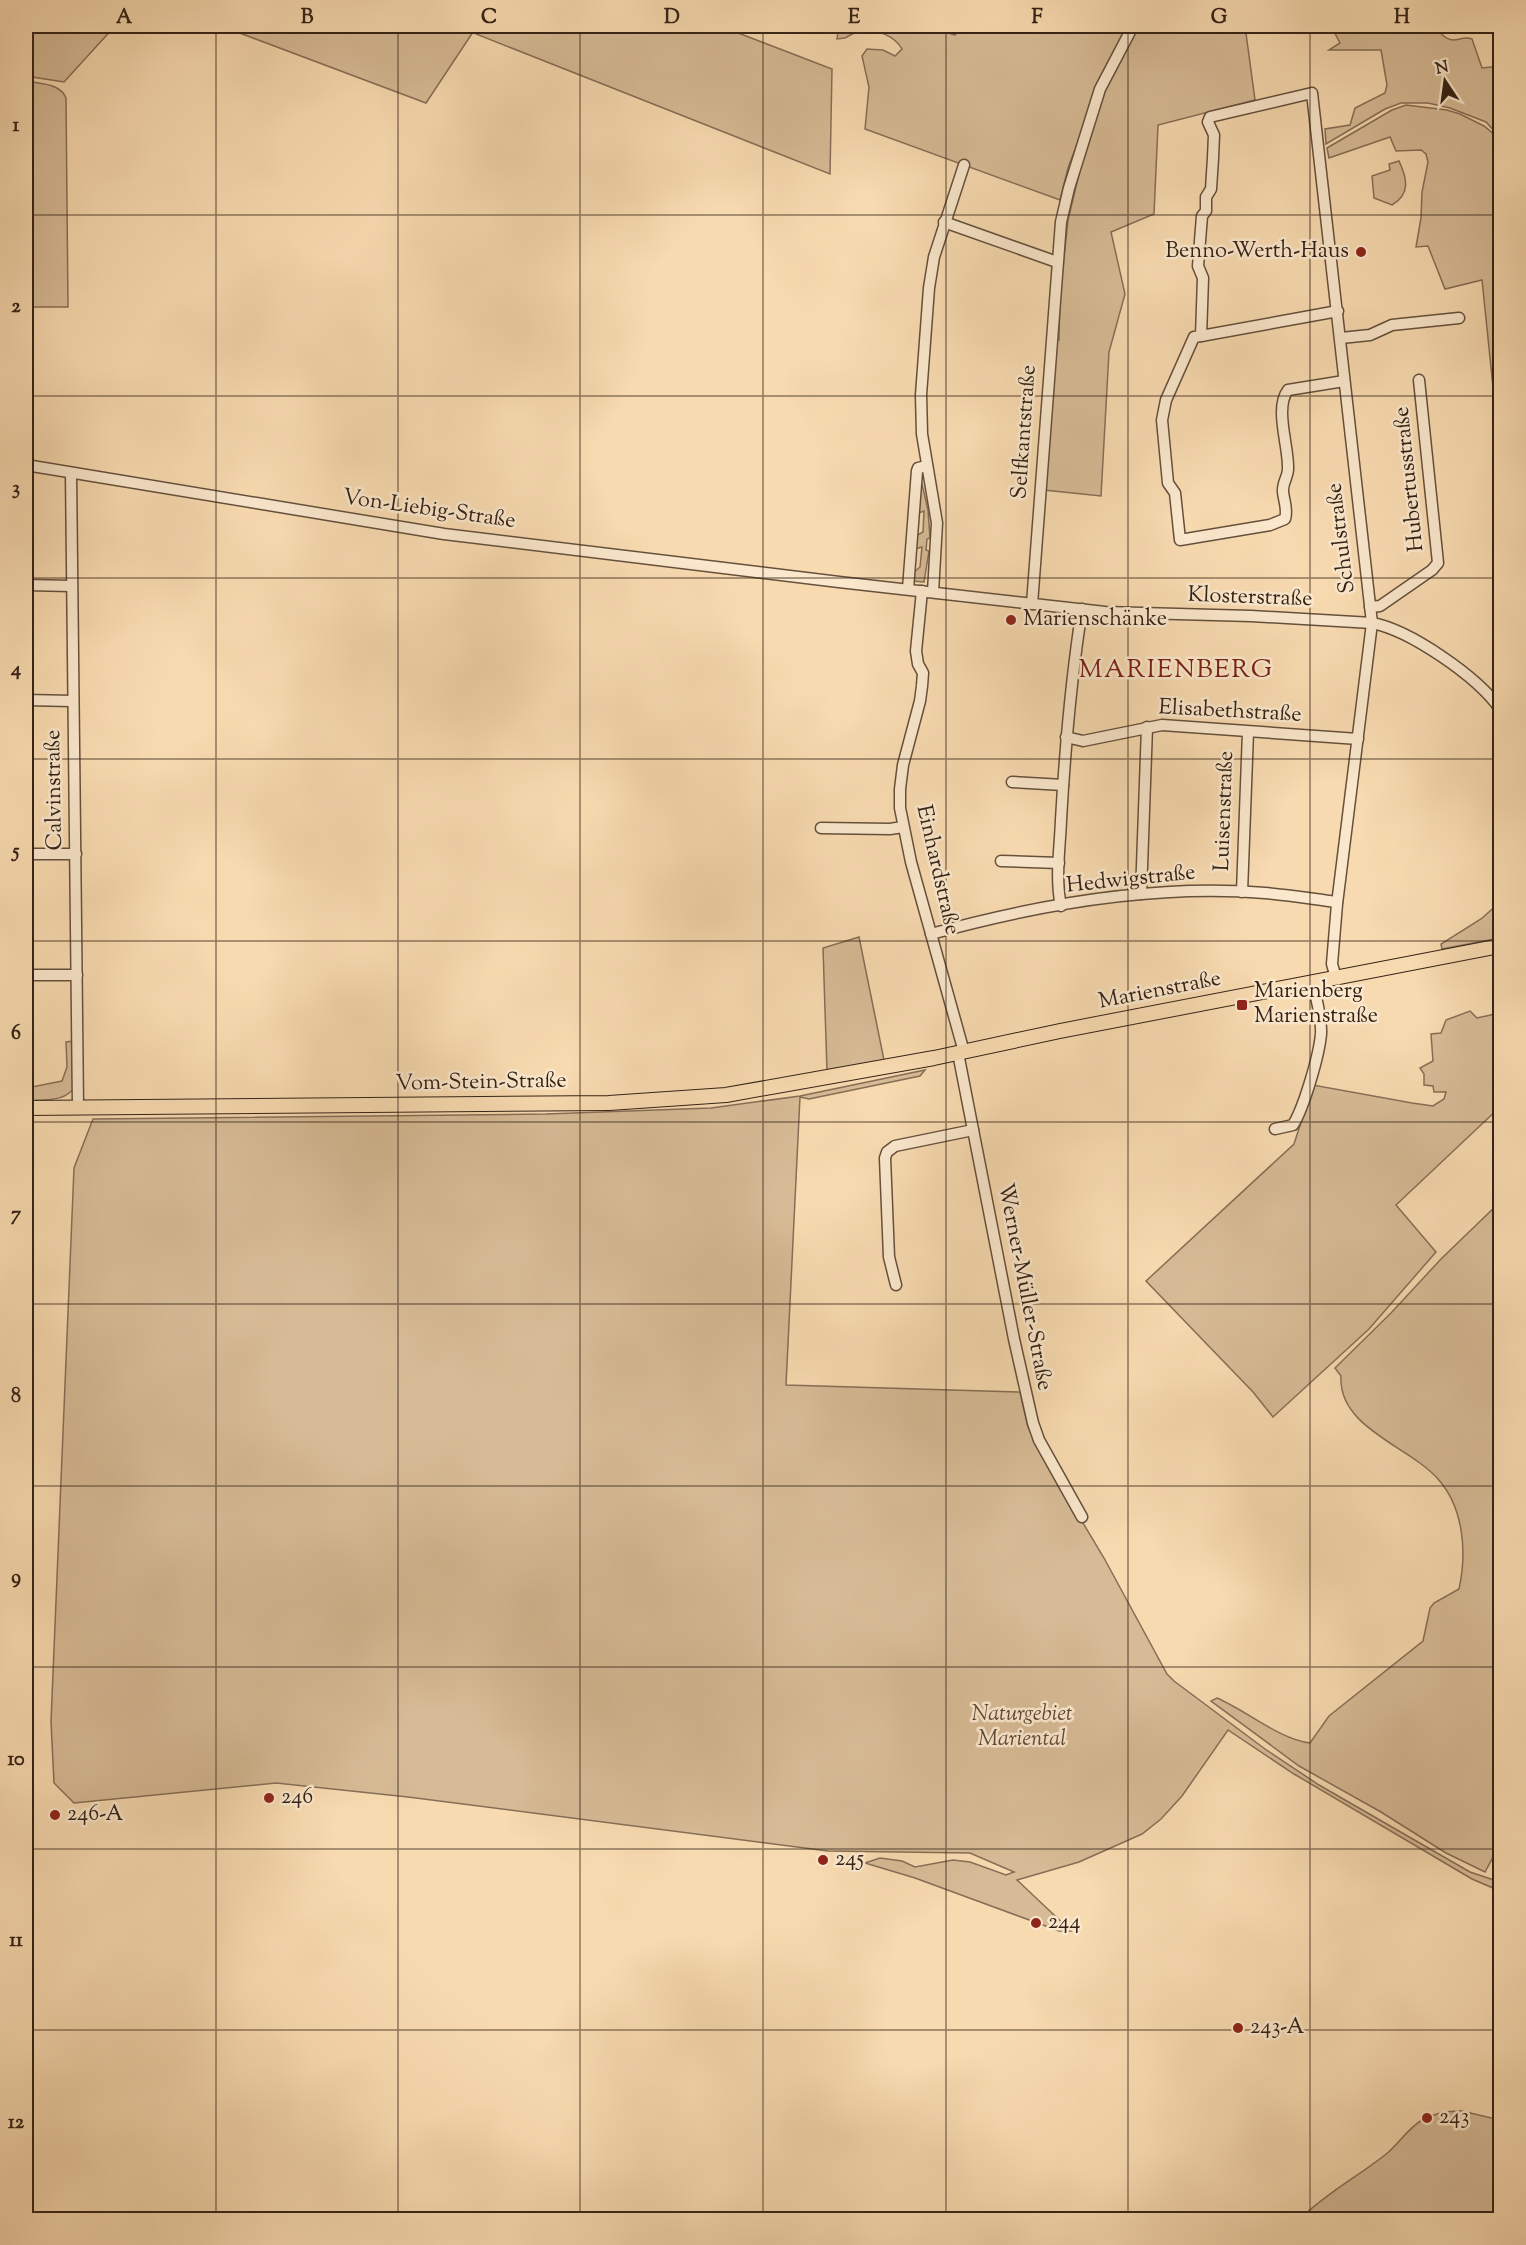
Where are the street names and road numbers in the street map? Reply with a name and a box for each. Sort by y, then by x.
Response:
street label: Selfkantstraße [1004,364,1046,500]
street label: Hubertusstraße [1386,405,1434,553]
street label: Schulstraße [1319,481,1365,595]
street label: Von-Liebig-Straße [340,482,518,538]
street label: Klosterstraße [1187,580,1313,616]
street label: Elisabethstraße [1158,692,1302,732]
street label: Calvinstraße [38,729,72,851]
street label: Luisenstraße [1207,750,1243,872]
street label: Einhardstraße [907,802,967,938]
street label: Hedwigstraße [1065,857,1197,903]
street label: Marienstraße [1096,963,1224,1019]
street label: Vom-Stein-Straße [395,1066,567,1100]
street label: Werner-Müller-Straße [988,1181,1060,1393]

